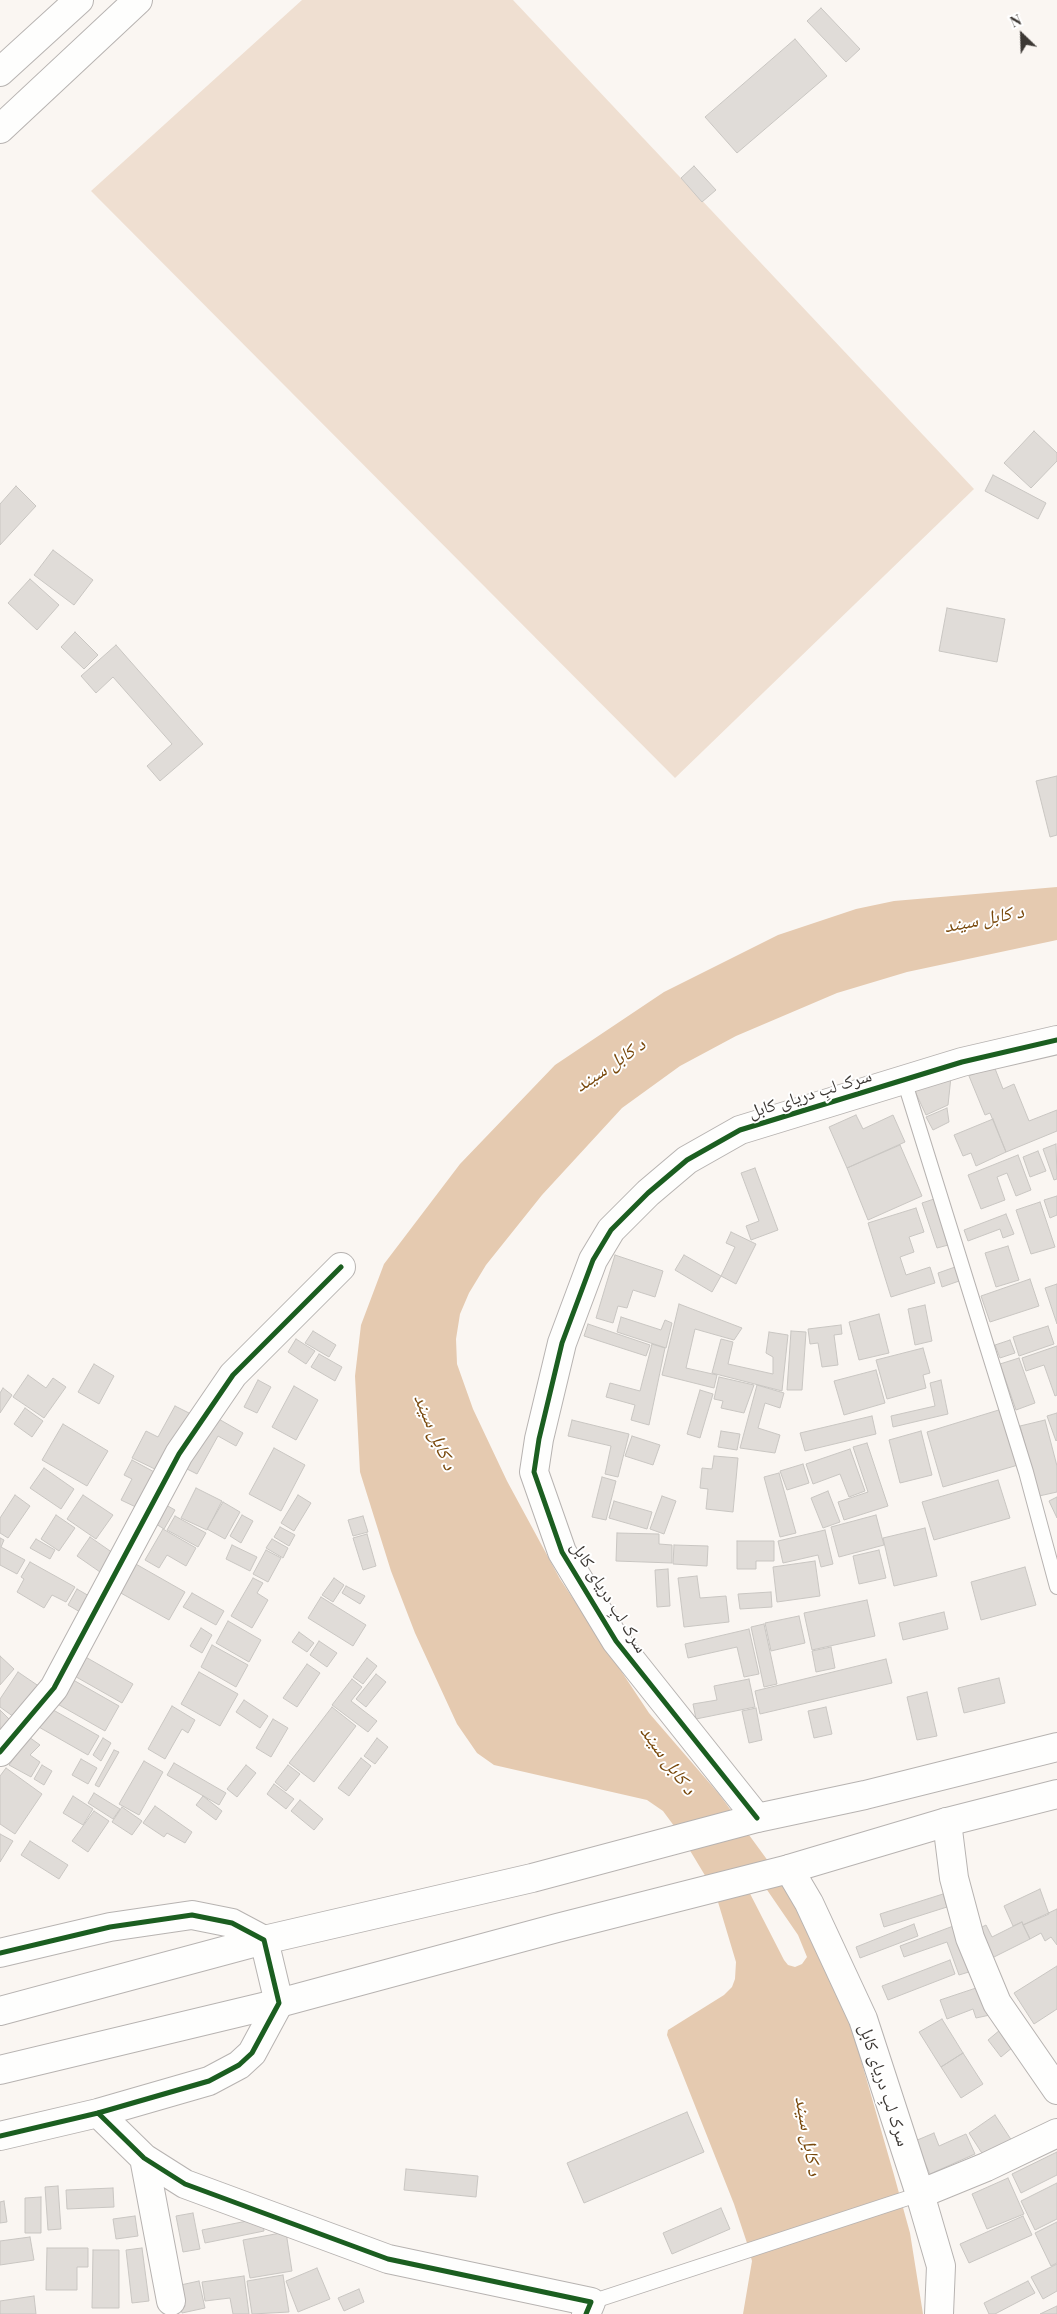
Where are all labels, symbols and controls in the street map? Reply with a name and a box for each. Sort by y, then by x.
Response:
north arrow [997,10,1047,60]
text: N [1007,10,1024,32]
water label: د کابل سيند [942,900,1026,938]
water label: د کابل سيند [570,1033,650,1097]
street label: سرک لبِ دریای کابل [746,1065,874,1123]
water label: د کابل سيند [409,1390,461,1474]
street label: سرک لبِ دریای کابل [566,1537,652,1657]
water label: د کابل سيند [635,1721,701,1799]
street label: سرک لبِ دریای کابل [854,2021,914,2149]
water label: د کابل سيند [790,2094,826,2178]

